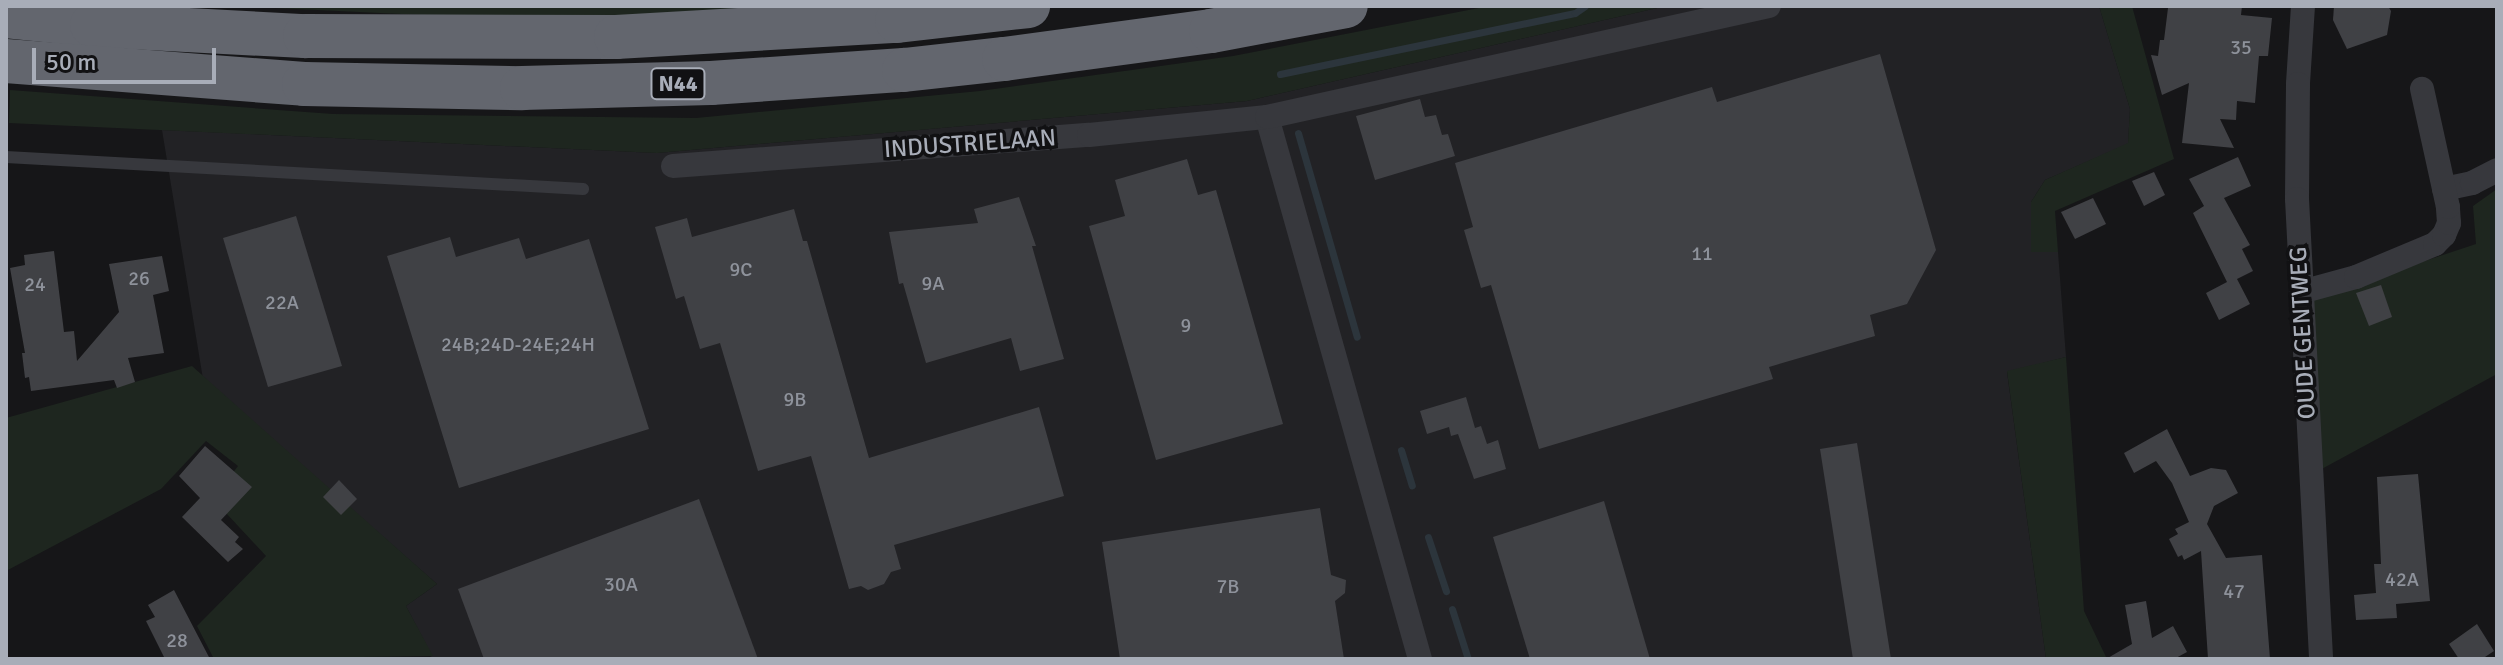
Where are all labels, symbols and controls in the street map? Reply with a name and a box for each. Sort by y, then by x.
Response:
scale bar [36,32,220,82]
house number: 35 [2230,35,2252,59]
text: 50 m [46,47,96,77]
road number: N44 [650,66,706,102]
street label: INDUSTRIELAAN [883,124,1057,164]
house number: 11 [1691,241,1713,265]
street label: OUDE GENTWEG [2284,246,2322,420]
house number: 9C [730,257,752,281]
house number: 26 [128,266,150,290]
house number: 9A [921,271,945,295]
house number: 24 [24,272,46,296]
house number: 22A [265,290,299,314]
house number: 9 [1181,313,1191,337]
house number: 24B;24D-24E;24H [441,332,595,356]
house number: 9B [784,387,806,411]
house number: 42A [2385,567,2419,591]
house number: 30A [604,572,638,596]
house number: 7B [1217,574,1239,598]
house number: 47 [2223,579,2245,603]
house number: 28 [166,628,188,652]

